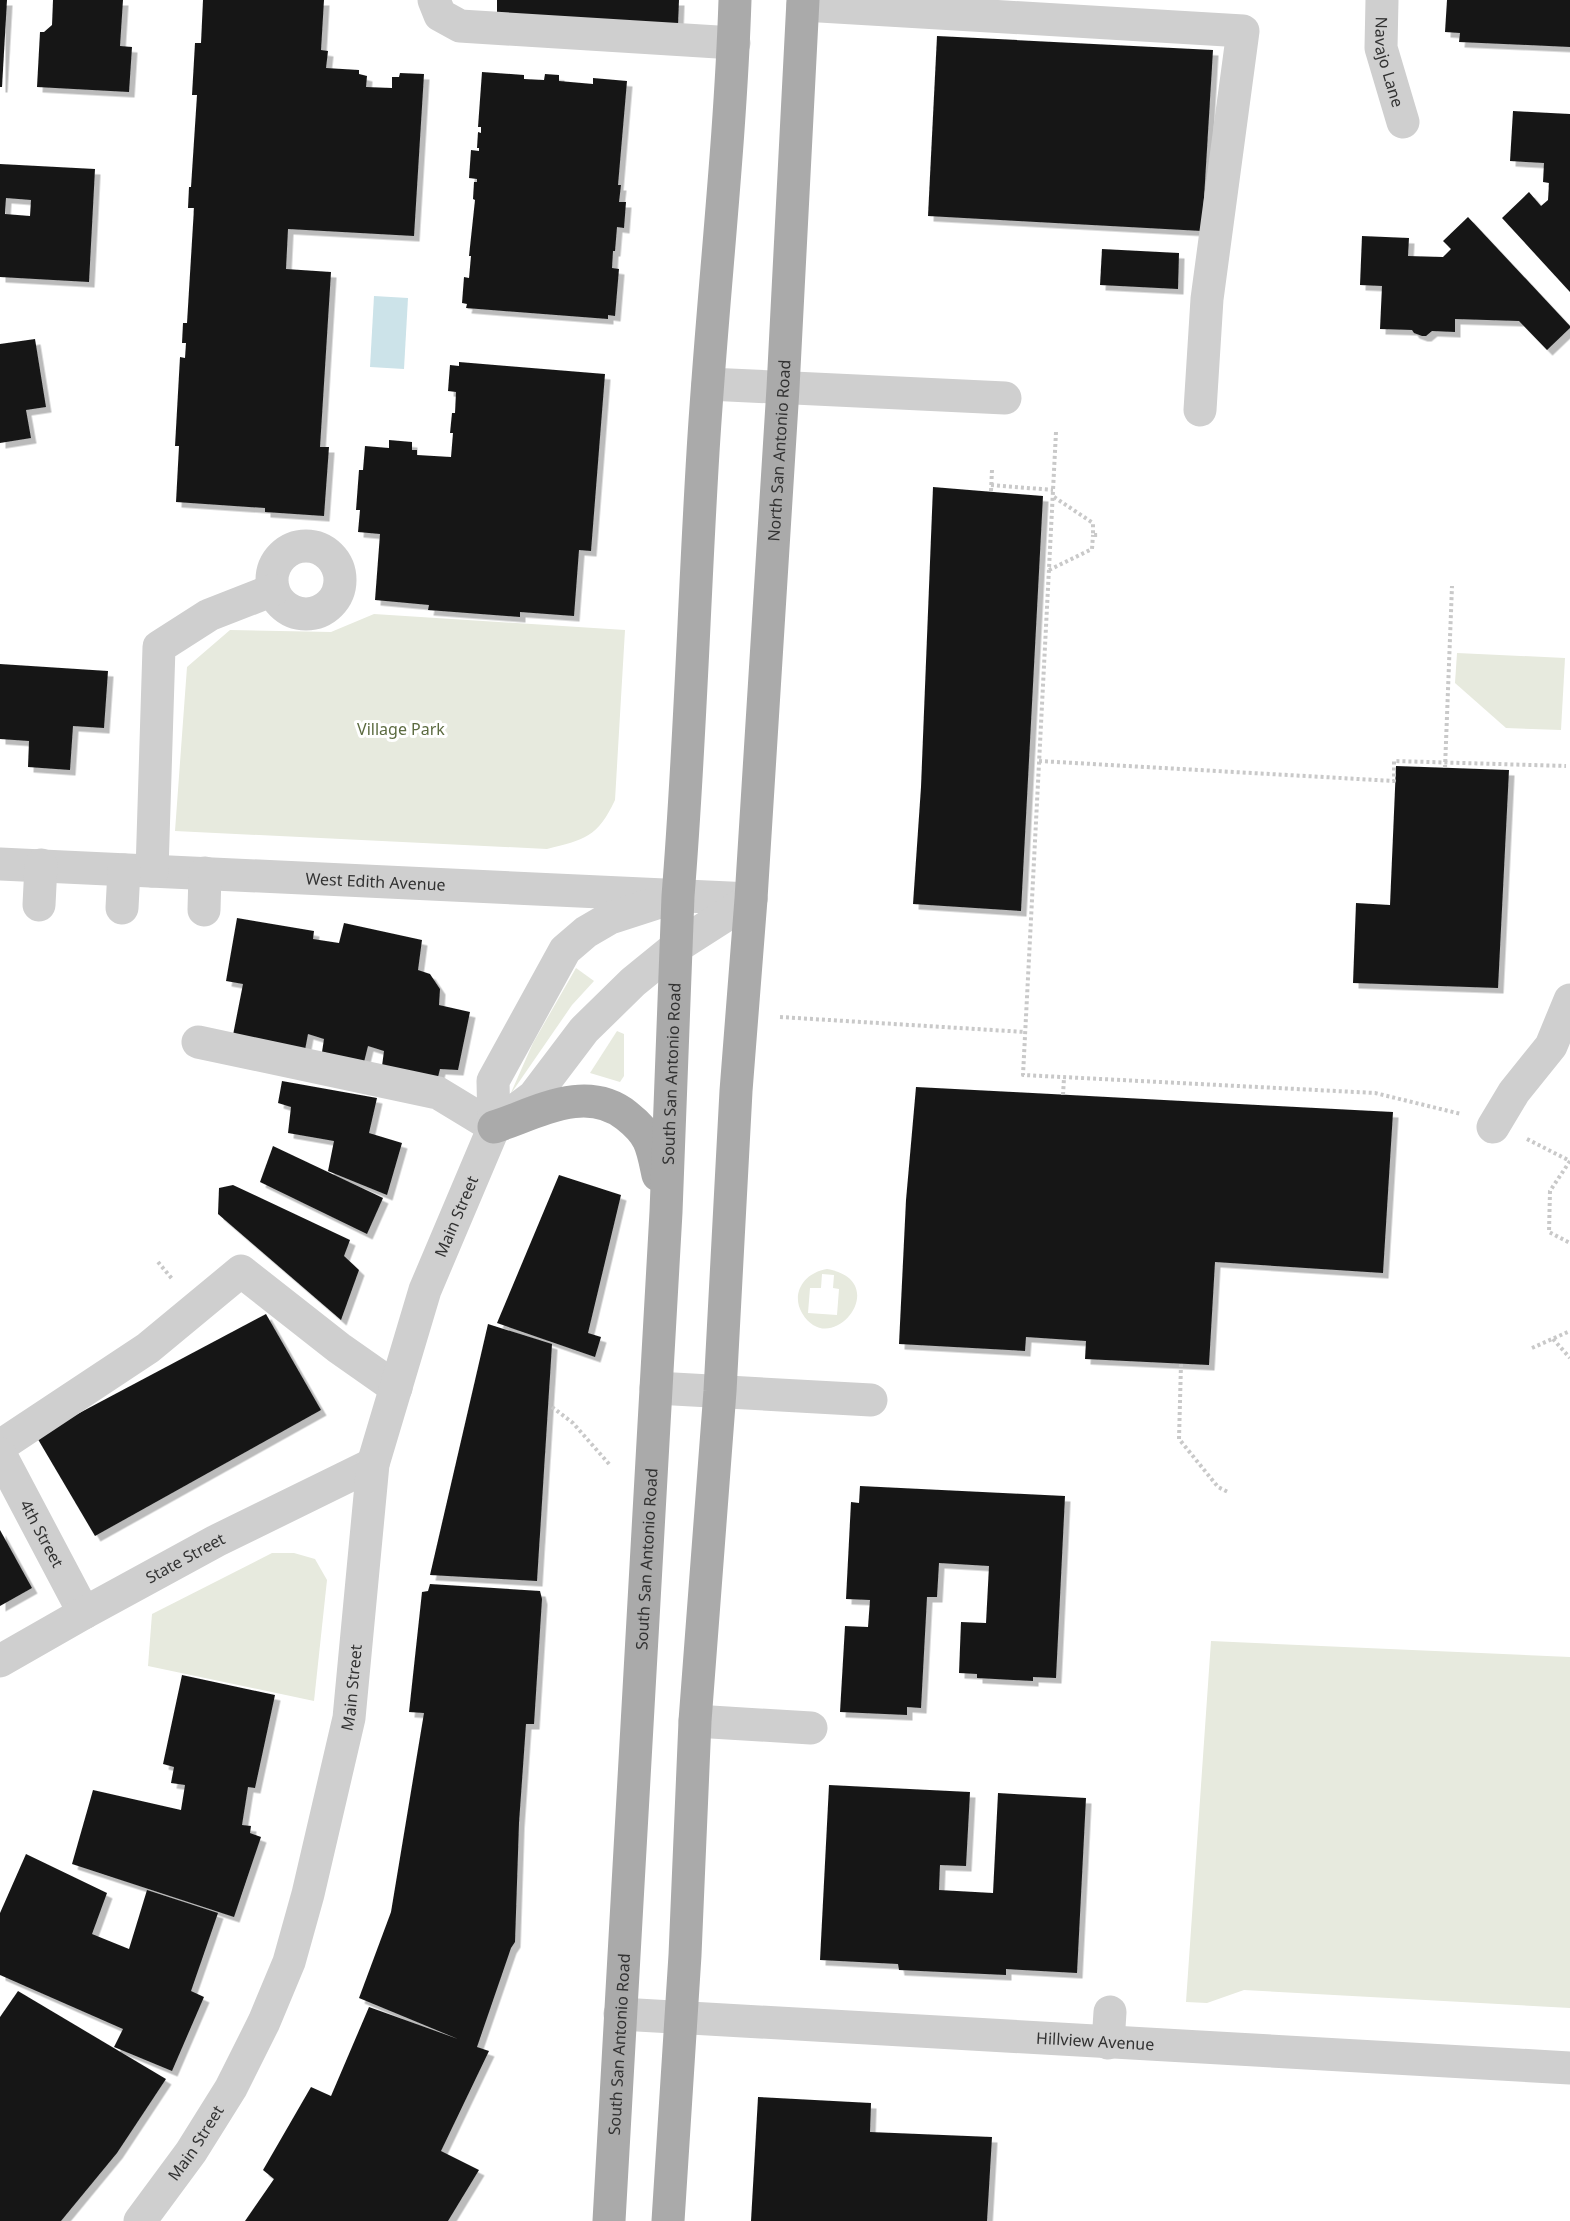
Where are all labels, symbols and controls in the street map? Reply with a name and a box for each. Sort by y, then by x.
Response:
street label: Navajo Lane [1370,16,1409,110]
street label: North San Antonio Road [762,359,795,542]
park label: Village Park [357,718,445,740]
street label: West Edith Avenue [305,867,446,896]
street label: South San Antonio Road [657,982,686,1165]
street label: Main Street [429,1172,483,1261]
street label: South San Antonio Road [630,1468,663,1651]
street label: 4th Street [15,1496,69,1571]
street label: State Street [142,1527,229,1588]
street label: Main Street [335,1643,367,1733]
street label: South San Antonio Road [603,1953,635,2136]
street label: Hillview Avenue [1036,2027,1155,2055]
street label: Main Street [163,2101,229,2185]

